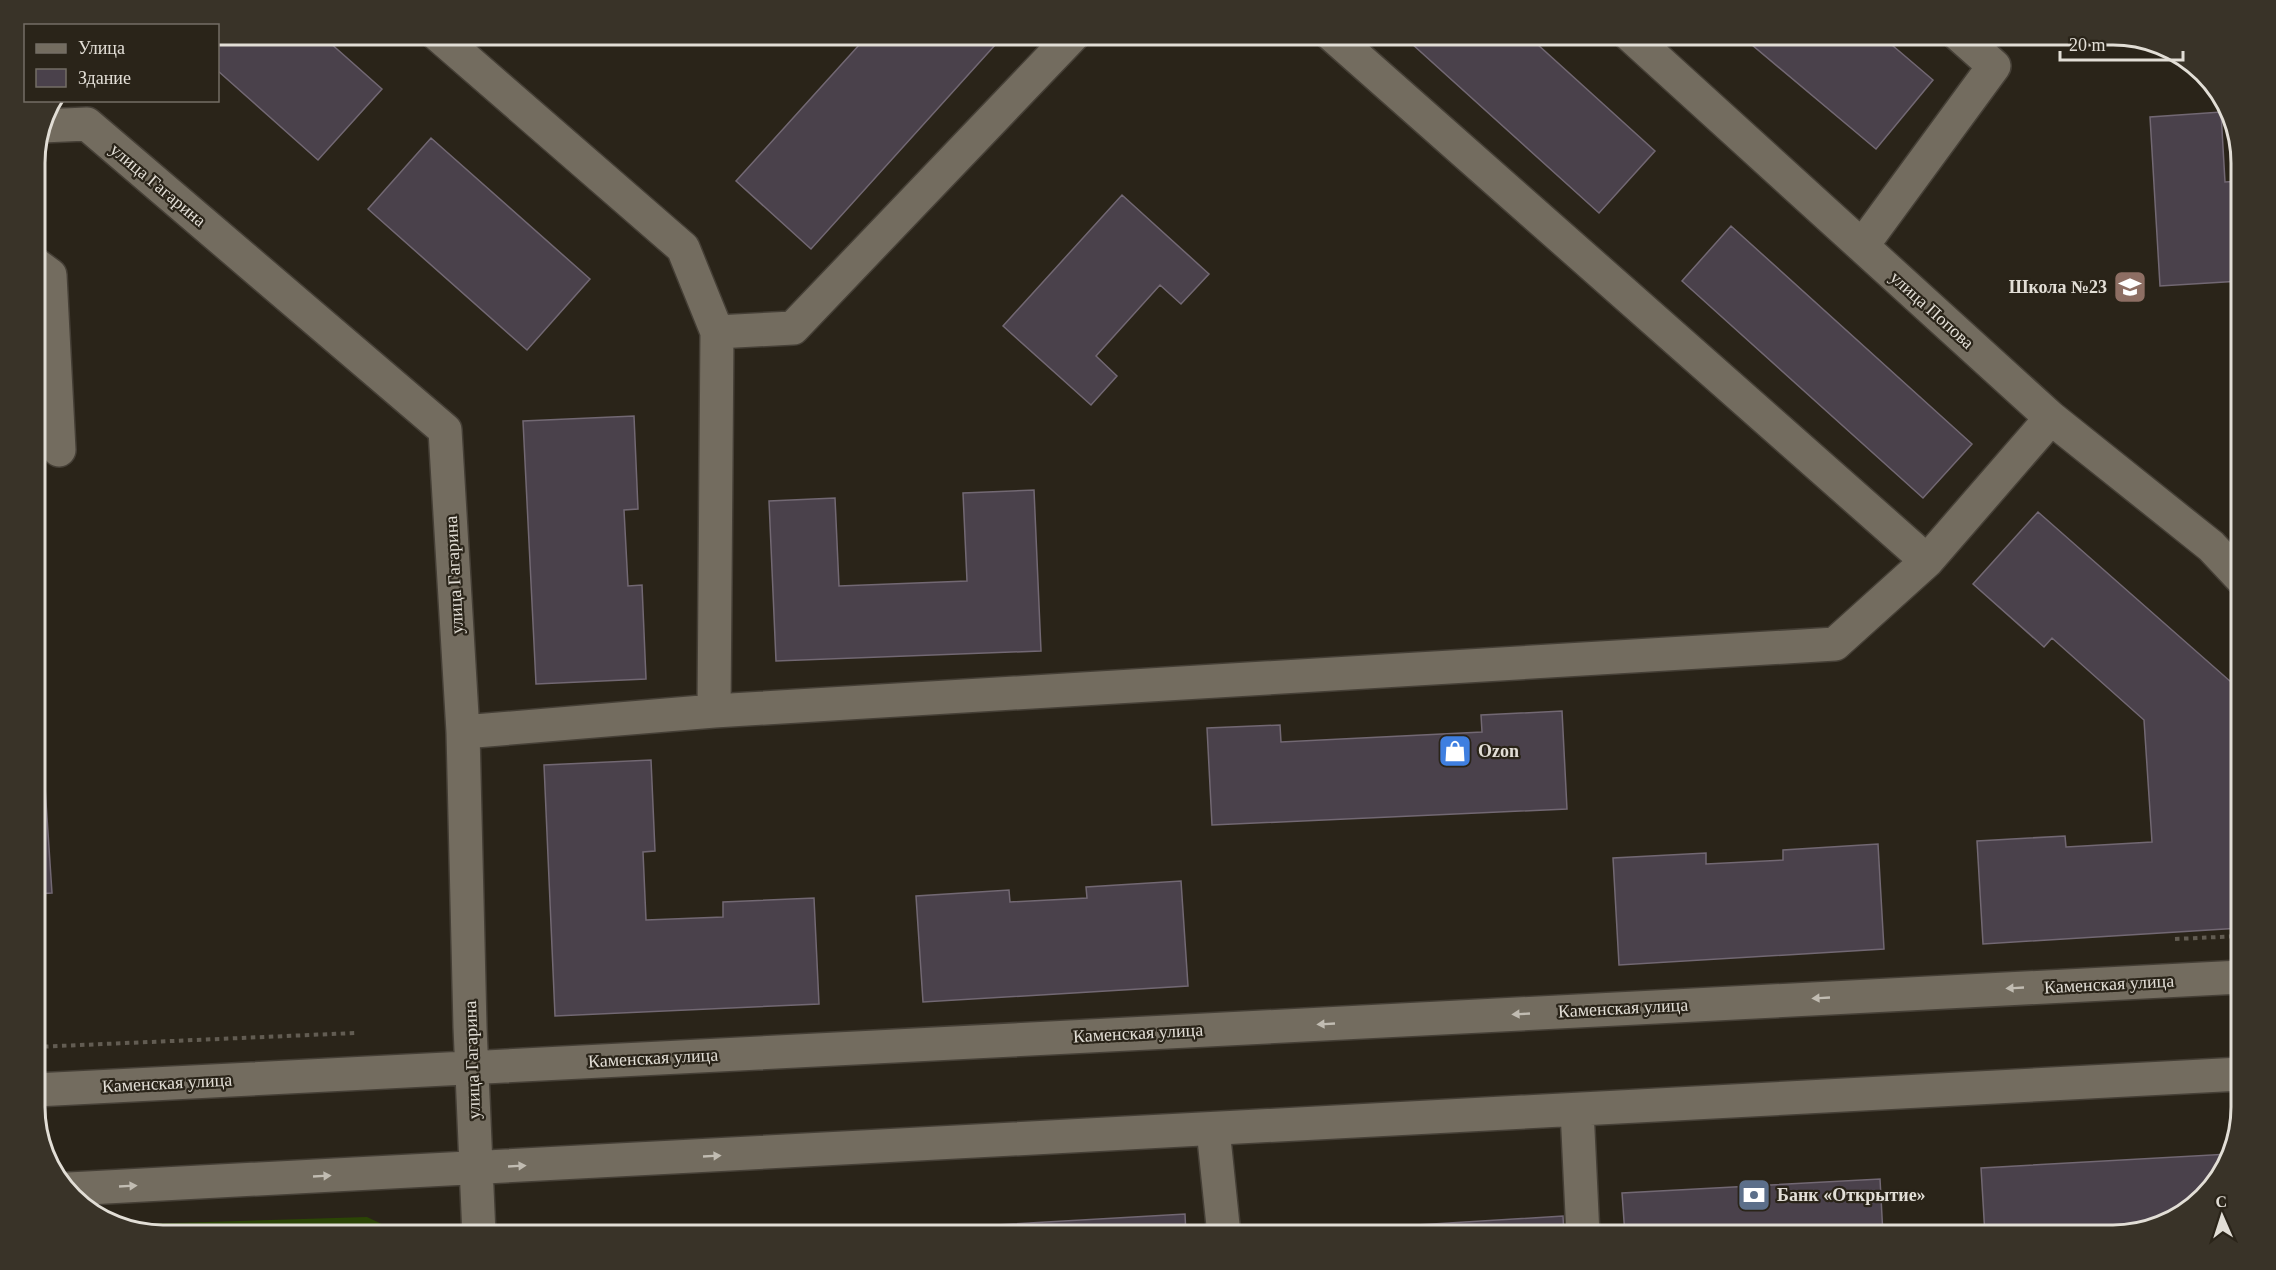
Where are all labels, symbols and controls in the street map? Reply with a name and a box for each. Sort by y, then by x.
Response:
legend [24,24,219,102]
scale bar [2060,24,2183,62]
text: 20 m [2069,35,2106,55]
text: Улица [78,38,125,58]
text: Здание [78,68,131,88]
street label: улица Гагарина [106,139,210,231]
street label: улица Попова [1886,267,1978,353]
school or university icon: Школа №23 [2112,269,2148,305]
place label: Школа №23 [2009,277,2107,297]
street label: улица Гагарина [441,515,467,635]
shop icon: Ozon [1437,733,1473,769]
place label: Ozon [1478,741,1519,761]
street label: Каменская улица [2043,971,2175,997]
one-way arrow [2006,984,2025,993]
one-way arrow [1811,994,1830,1003]
street label: Каменская улица [1557,995,1689,1021]
street label: улица Гагарина [460,1000,484,1120]
one-way arrow [1511,1009,1530,1018]
one-way arrow [1317,1019,1336,1028]
street label: Каменская улица [1072,1020,1204,1046]
street label: Каменская улица [587,1045,719,1071]
street label: Каменская улица [101,1070,233,1096]
one-way arrow [702,1151,721,1161]
one-way arrow [508,1162,527,1171]
one-way arrow [313,1172,332,1181]
bank icon: Банк «Открытие» [1736,1177,1772,1213]
one-way arrow [118,1181,137,1190]
place label: Банк «Открытие» [1777,1185,1926,1205]
north arrow [2192,1186,2252,1246]
text: С [2215,1193,2227,1210]

